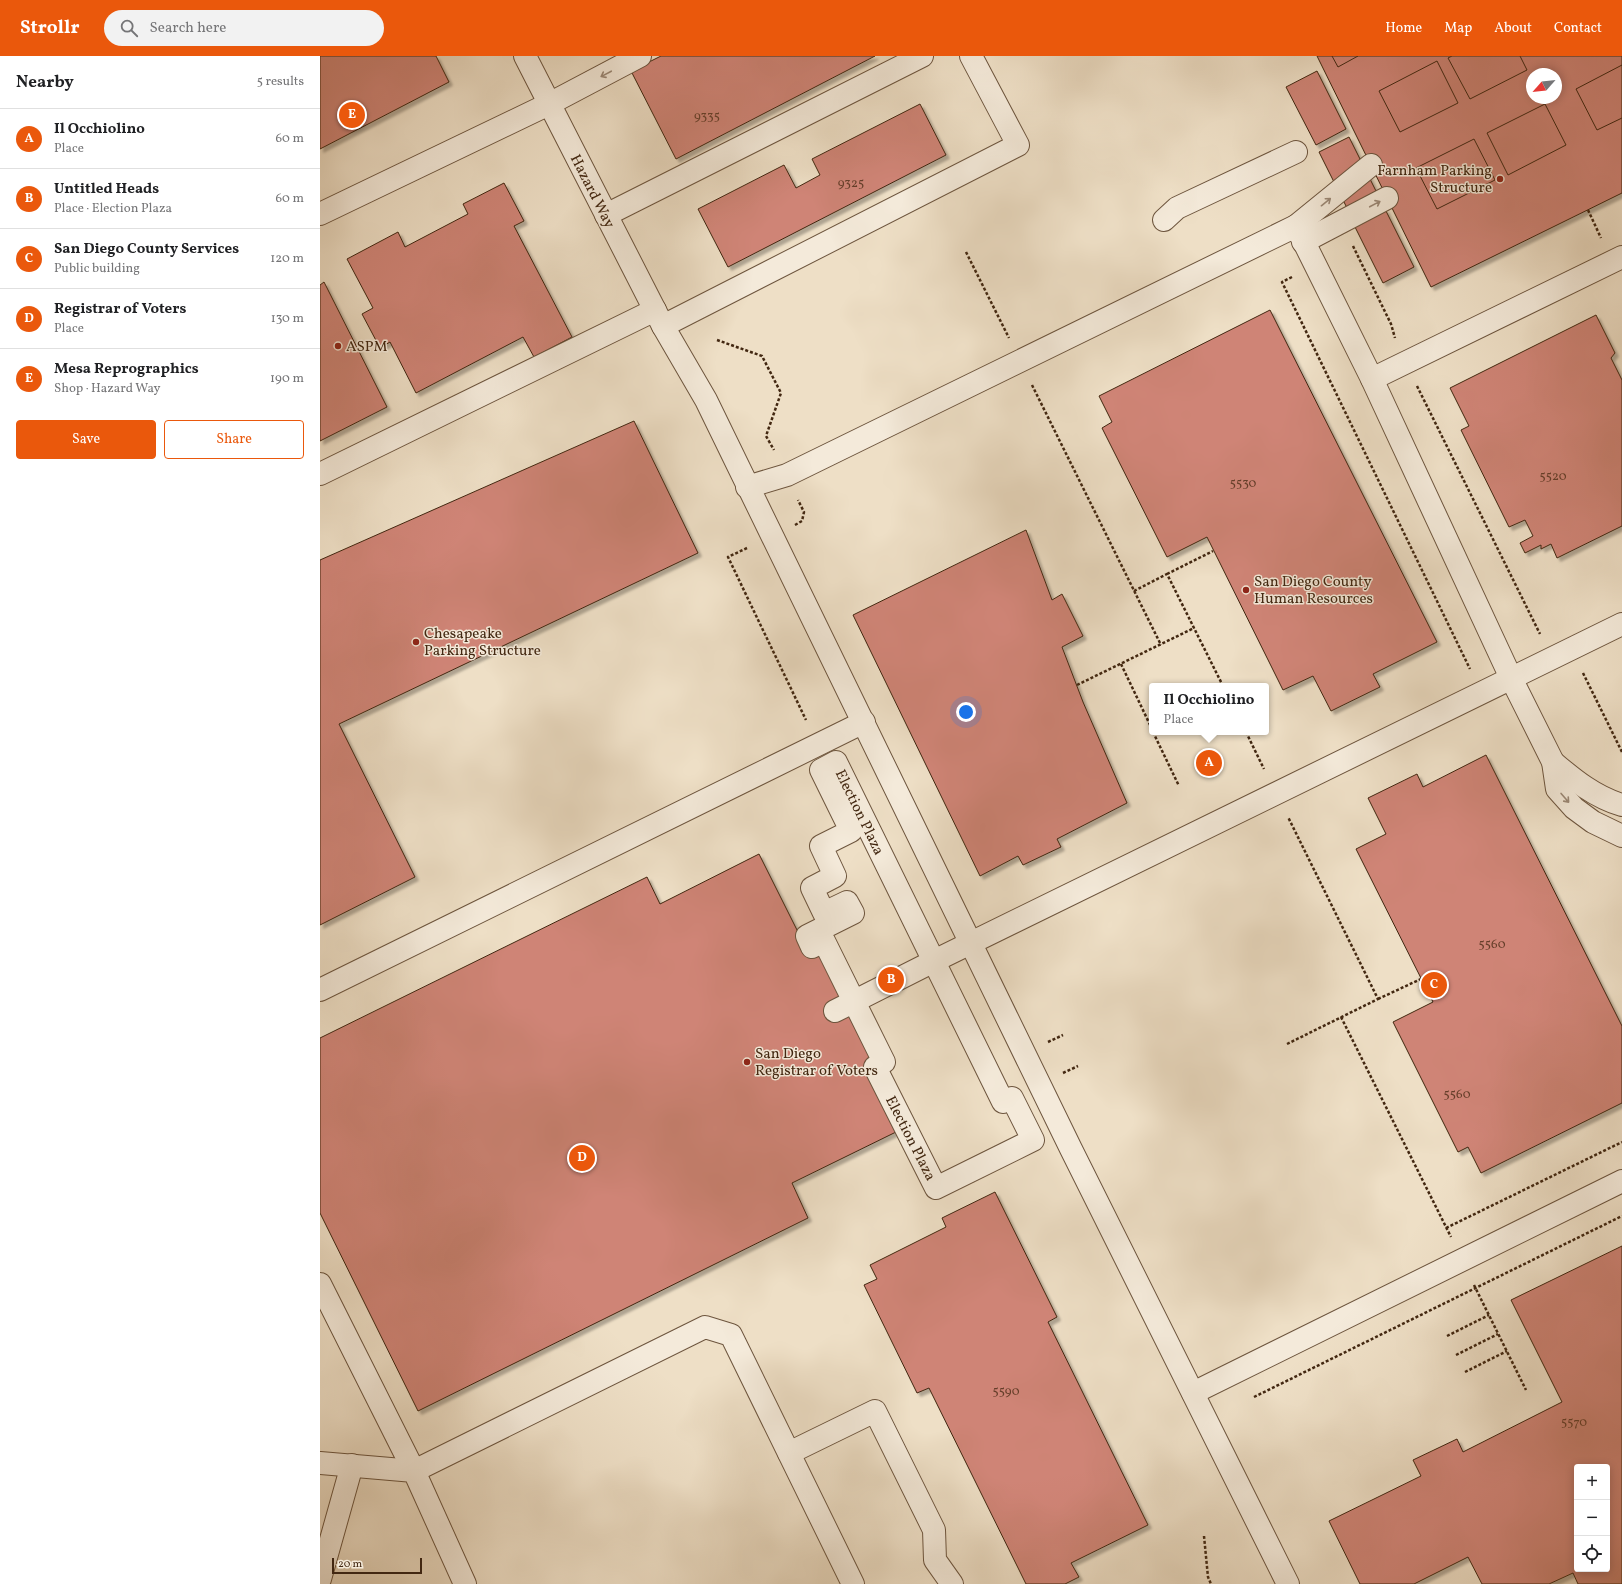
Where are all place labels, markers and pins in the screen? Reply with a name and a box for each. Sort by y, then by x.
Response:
pin: E [339,100,365,130]
place label: Farnham Parking Structure [1377,161,1492,199]
marker: Farnham Parking Structure [1495,174,1505,184]
place label: ASPM [346,337,388,358]
marker: ASPM [333,341,343,351]
place label: San Diego County Human Resources [1254,572,1373,610]
marker: San Diego County Human Resources [1241,585,1251,595]
place label: Chesapeake Parking Structure [424,624,541,662]
marker: Chesapeake Parking Structure [411,637,421,647]
pin: A [1196,748,1222,778]
pin: B [878,965,904,995]
pin: C [1421,970,1447,1000]
place label: San Diego Registrar of Voters [755,1044,878,1082]
marker: San Diego Registrar of Voters [742,1057,752,1067]
pin: D [569,1143,595,1173]

